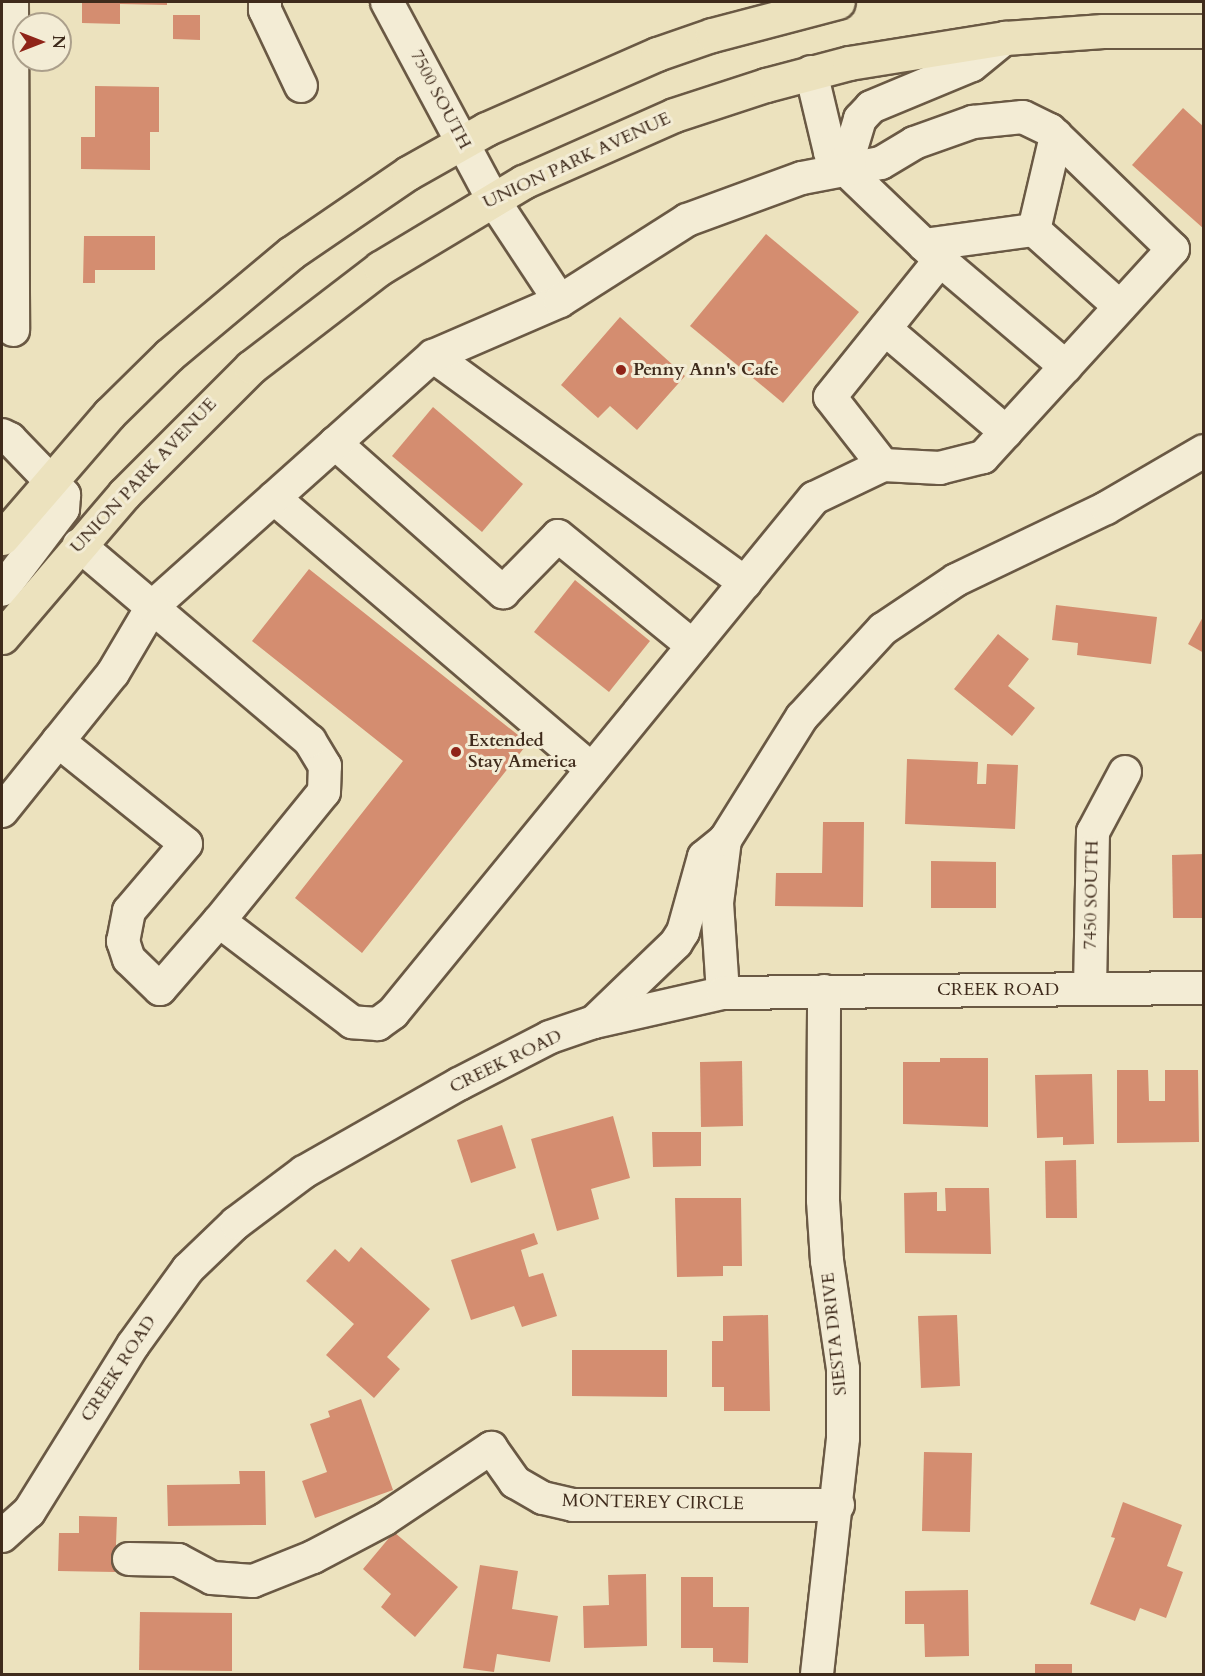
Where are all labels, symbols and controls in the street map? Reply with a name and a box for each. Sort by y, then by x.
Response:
north arrow [12,12,72,72]
text: N [47,35,69,49]
street label: 7500 SOUTH [405,47,475,153]
street label: UNION PARK AVENUE [480,108,674,214]
place label: Penny Ann's Cafe [633,359,779,381]
marker: Penny Ann's Cafe [614,363,628,377]
street label: UNION PARK AVENUE [66,394,222,558]
place label: Extended Stay America [468,731,577,774]
marker: Extended Stay America [449,745,463,759]
street label: 7450 SOUTH [1080,840,1104,950]
street label: CREEK ROAD [937,979,1059,1001]
street label: CREEK ROAD [446,1026,566,1098]
street label: SIESTA DRIVE [818,1271,852,1397]
street label: CREEK ROAD [77,1312,161,1426]
street label: MONTEREY CIRCLE [562,1491,744,1515]

